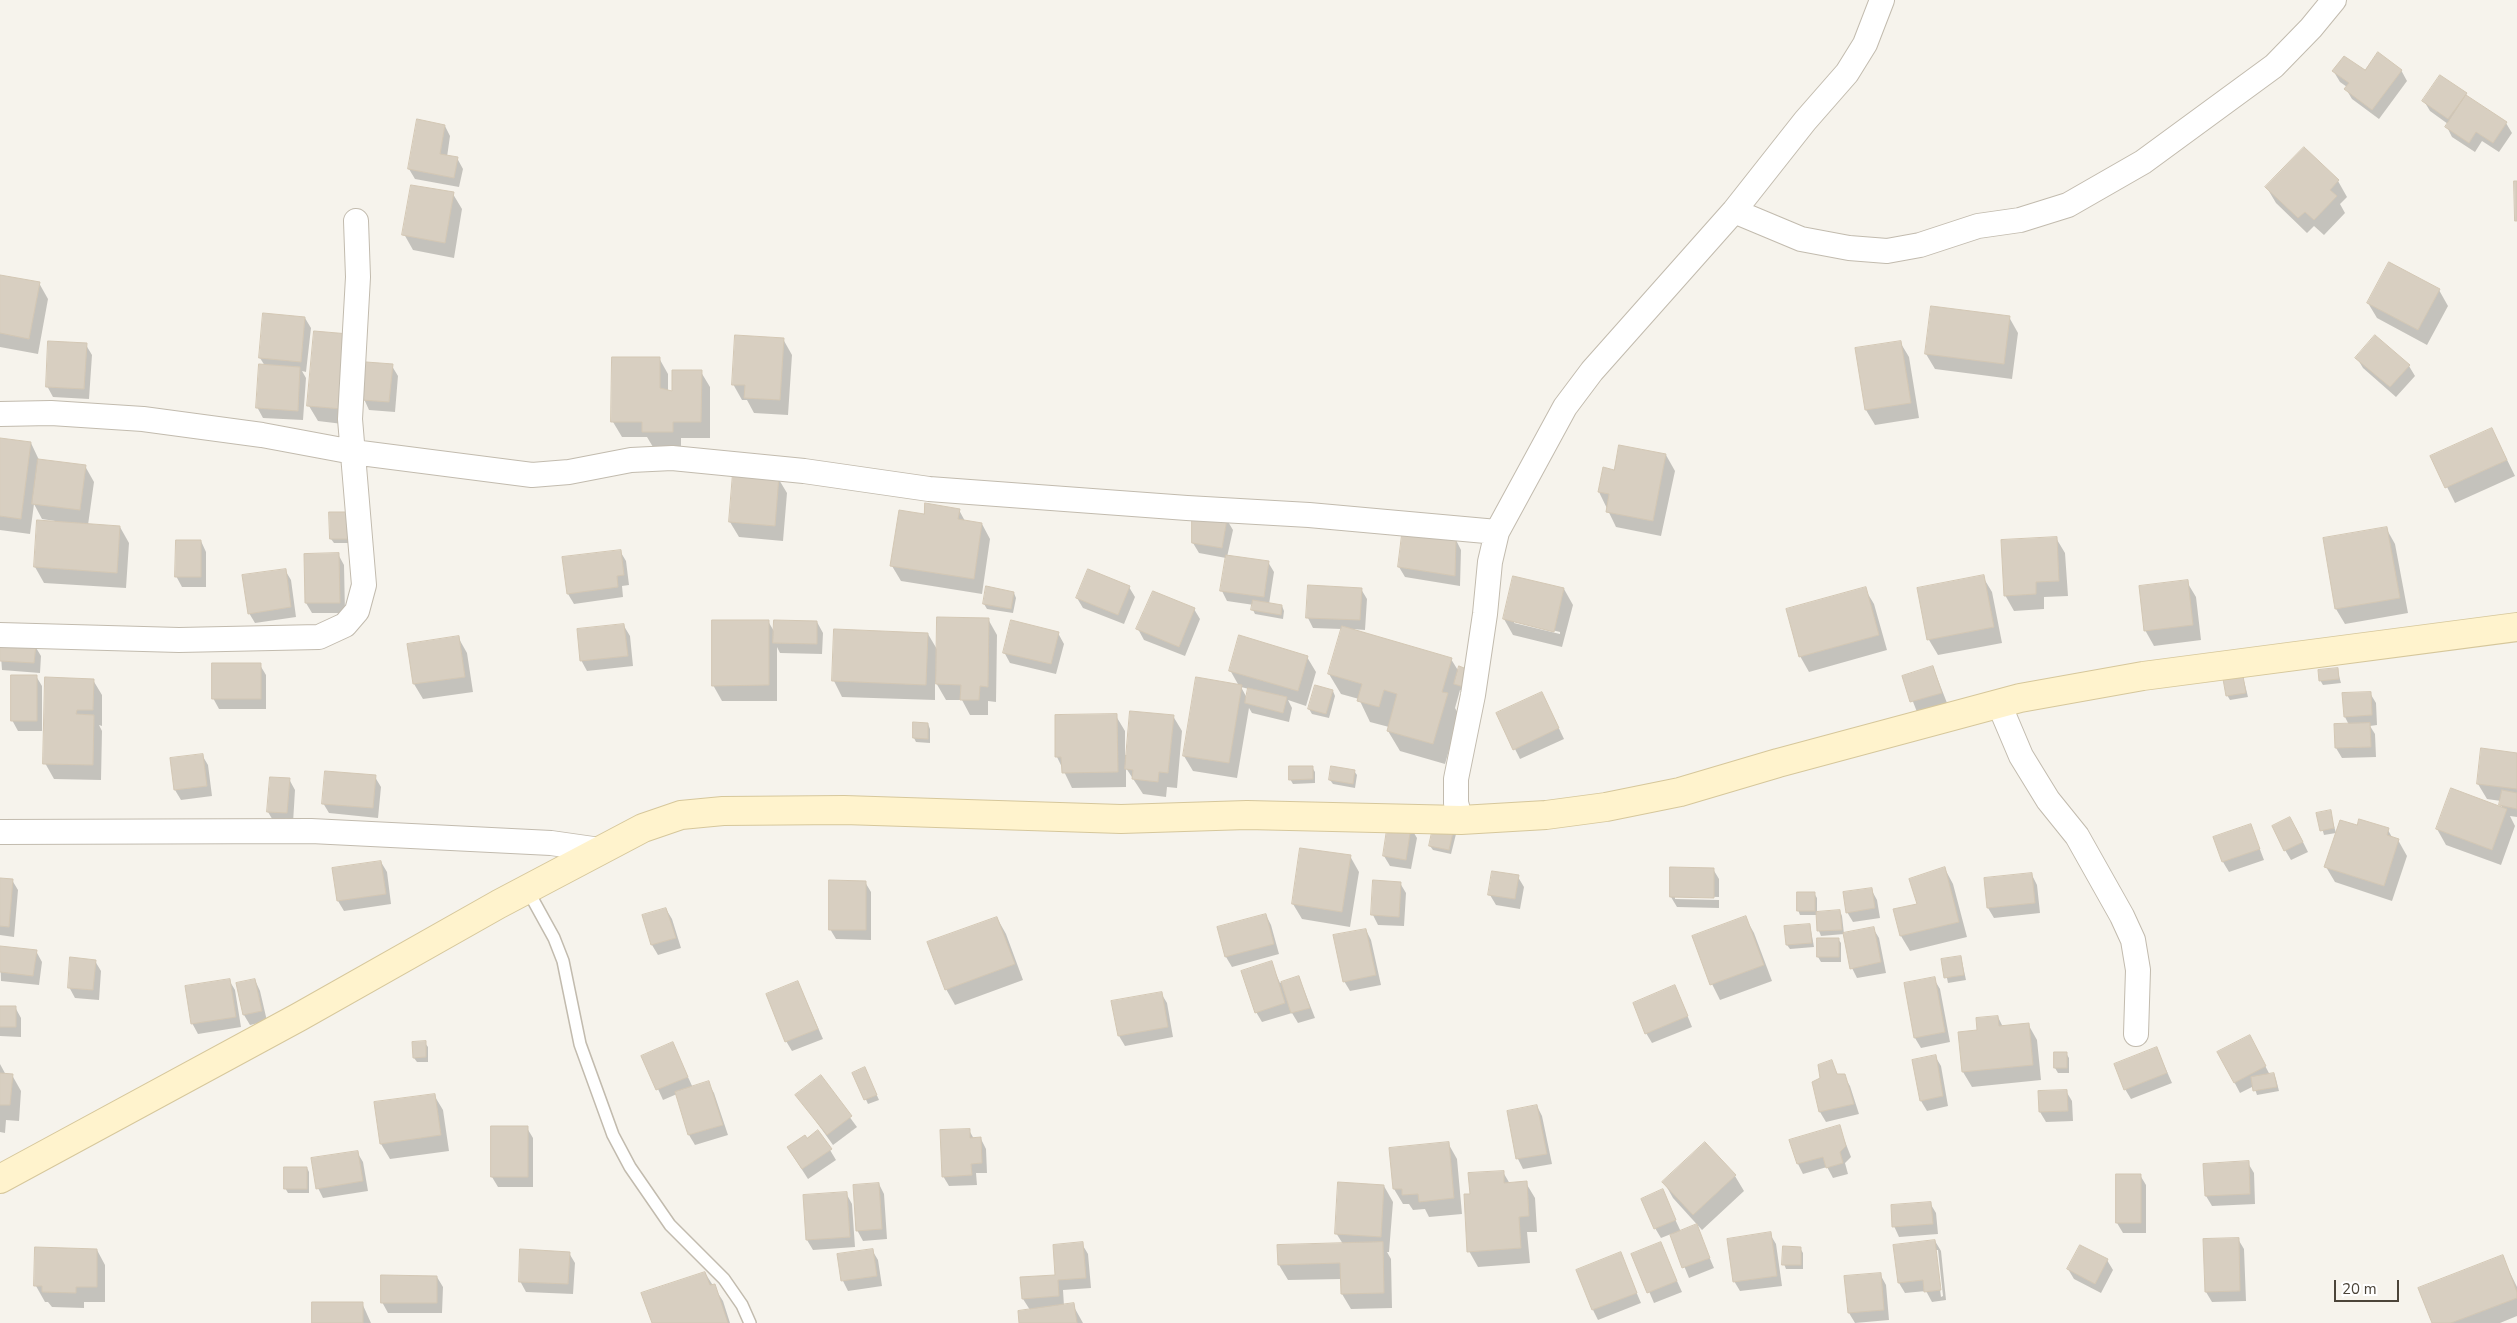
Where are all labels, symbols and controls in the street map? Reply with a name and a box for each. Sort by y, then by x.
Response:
scale bar [2337,1270,2402,1302]
text: 20 m [2342,1279,2377,1299]

